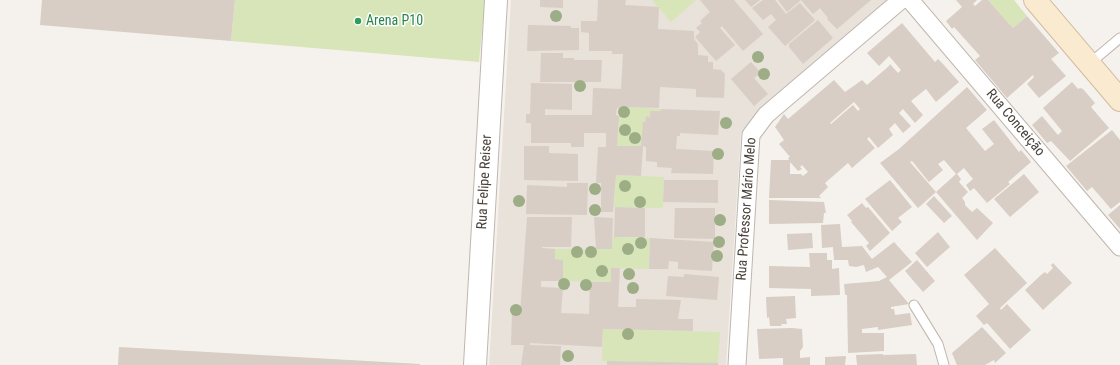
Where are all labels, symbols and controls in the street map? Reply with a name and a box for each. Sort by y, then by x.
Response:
place label: Arena P10 [366,13,423,29]
marker: Arena P10 [353,16,363,26]
street label: Rua Conceição [982,86,1048,160]
street label: Rua Felipe Reiser [474,134,496,230]
street label: Rua Professor Mário Melo [734,137,760,281]

